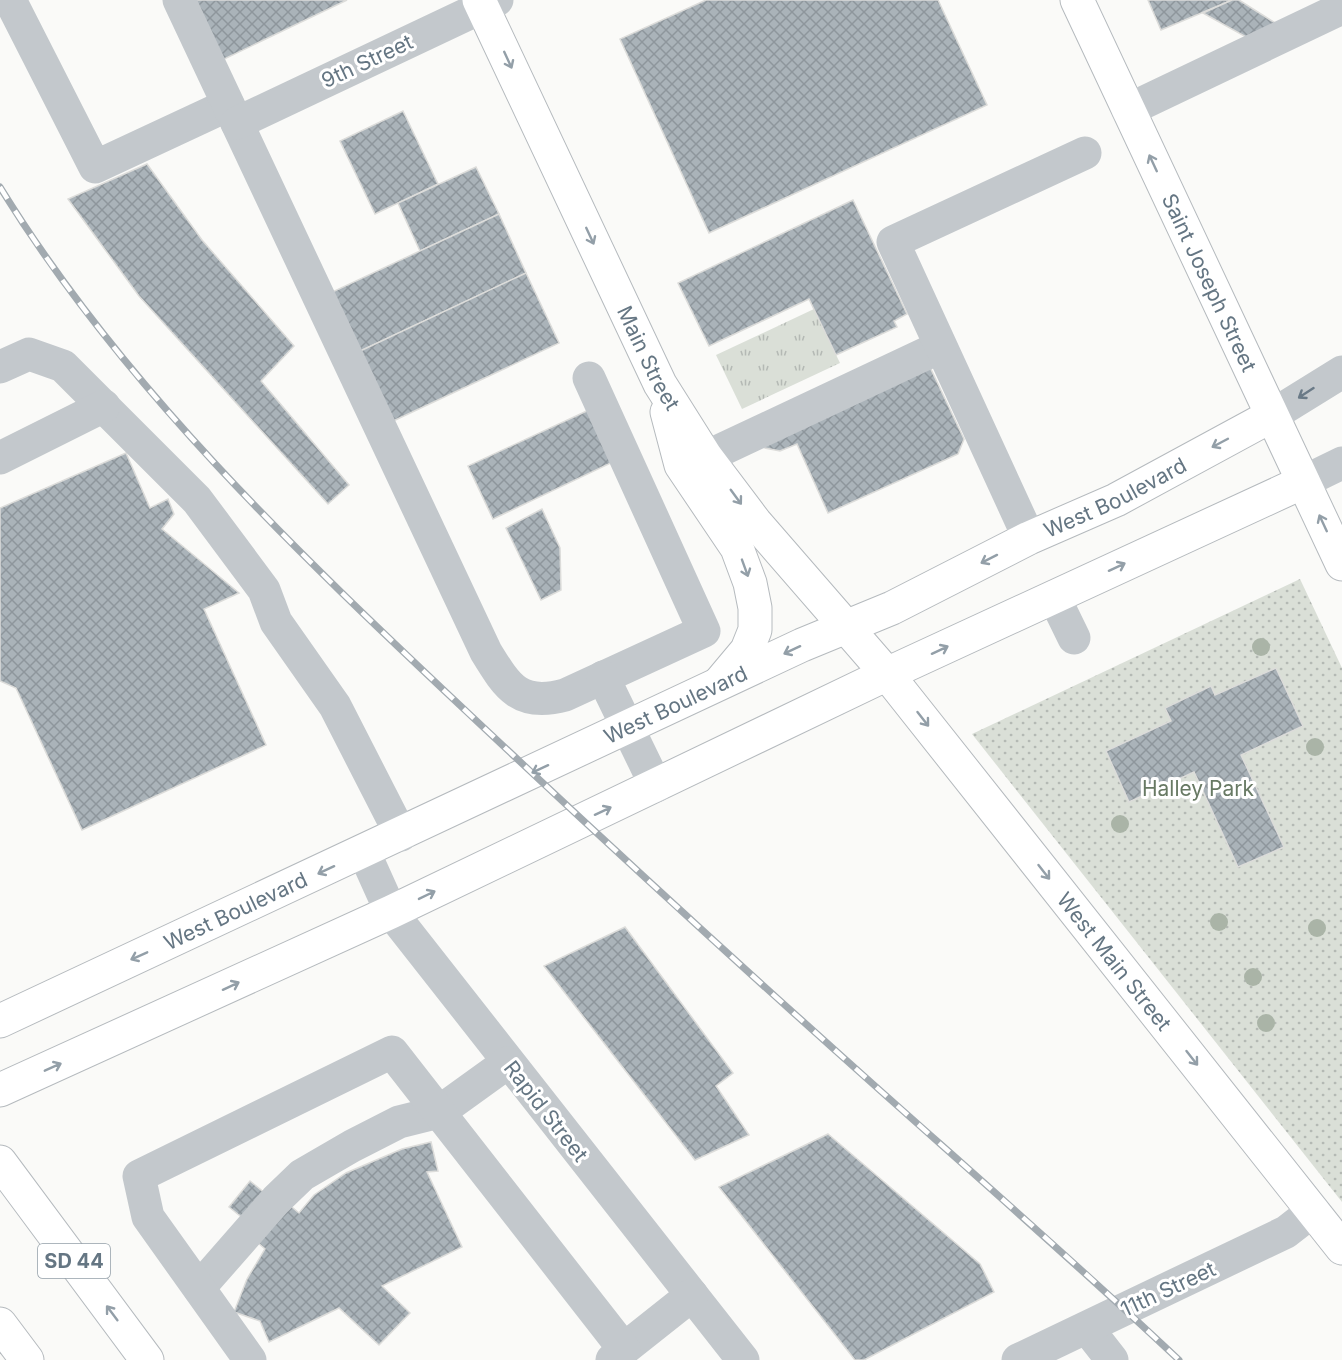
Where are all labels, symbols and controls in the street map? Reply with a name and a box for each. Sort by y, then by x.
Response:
street label: 9th Street [317,29,417,93]
one-way arrow [502,50,514,68]
one-way arrow [1146,155,1158,173]
street label: Saint Joseph Street [1157,189,1262,376]
one-way arrow [585,227,597,245]
street label: Main Street [612,302,686,415]
one-way arrow [1298,387,1315,400]
one-way arrow [1211,438,1229,449]
street label: West Boulevard [1040,452,1190,542]
one-way arrow [730,489,743,505]
one-way arrow [1316,515,1328,533]
one-way arrow [981,553,998,565]
one-way arrow [740,558,751,577]
one-way arrow [1107,561,1125,573]
one-way arrow [784,644,802,656]
one-way arrow [931,644,949,656]
street label: West Boulevard [600,660,751,749]
one-way arrow [917,711,930,727]
one-way arrow [532,764,550,776]
park label: Halley Park [1142,776,1255,801]
one-way arrow [593,804,611,816]
one-way arrow [1038,864,1051,880]
one-way arrow [317,865,335,876]
street label: West Boulevard [160,866,311,955]
street label: West Main Street [1052,887,1177,1035]
one-way arrow [417,888,435,900]
one-way arrow [130,951,148,962]
one-way arrow [222,980,240,992]
one-way arrow [1185,1050,1198,1066]
street label: Rapid Street [499,1056,593,1167]
one-way arrow [44,1060,62,1072]
road number: SD 44 [38,1244,110,1278]
street label: 11th Street [1117,1256,1220,1322]
one-way arrow [106,1305,119,1321]

